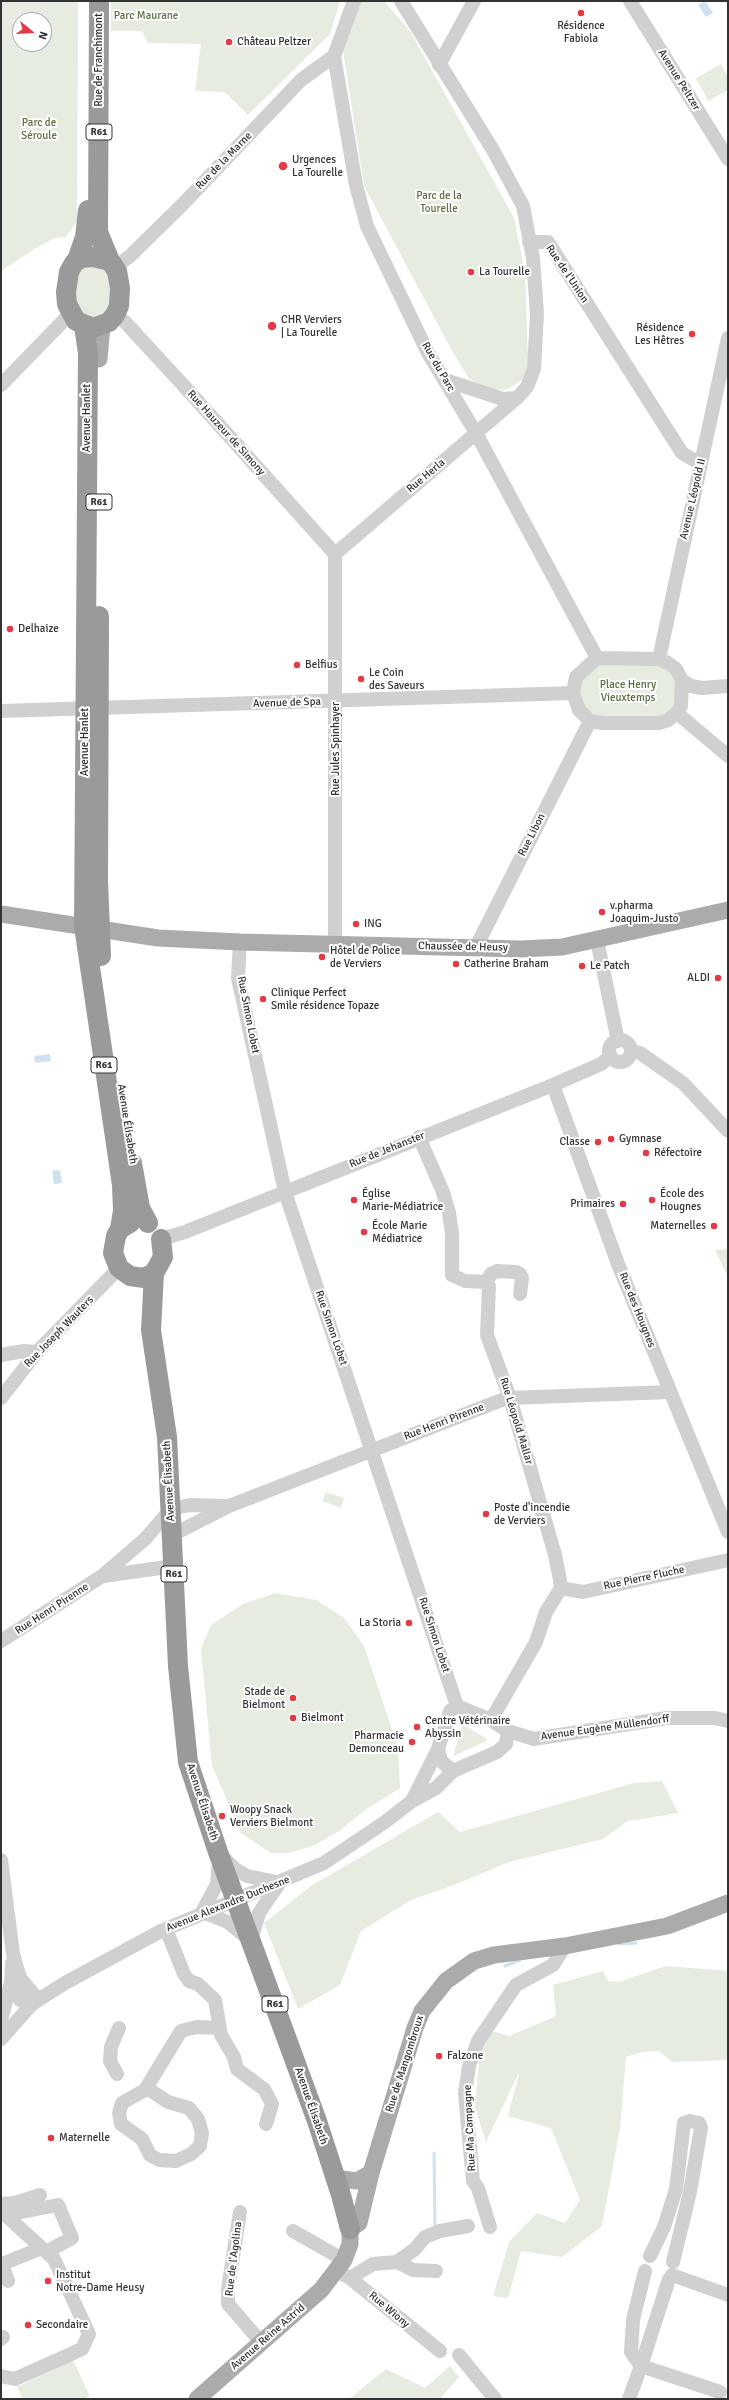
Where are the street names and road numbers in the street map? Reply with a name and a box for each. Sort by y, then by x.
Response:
street label: Rue de Franchimont [92,13,106,107]
street label: Avenue Peltzer [655,47,703,113]
road number: R61 [86,124,112,140]
street label: Rue de la Marne [193,129,255,193]
street label: Rue de l'Union [543,242,591,306]
street label: Rue du Parc [418,340,458,394]
street label: Avenue Hanlet [80,384,94,452]
street label: Rue Hauzeur de Simony [184,388,268,478]
street label: Rue Herla [404,456,448,496]
street label: Avenue Léopold II [677,457,709,541]
road number: R61 [86,494,112,510]
street label: Avenue de Spa [253,695,321,711]
street label: Rue Jules Spinhayer [329,702,343,796]
street label: Avenue Hanlet [78,708,92,776]
street label: Rue Libon [516,811,548,859]
street label: Chaussée de Heusy [418,940,508,954]
street label: Rue Simon Lobet [234,975,262,1055]
road number: R61 [91,1057,117,1073]
street label: Avenue Élisabeth [114,1083,140,1165]
street label: Rue de Jehanster [347,1129,427,1171]
street label: Rue des Hougnes [616,1270,658,1350]
street label: Rue Simon Lobet [312,1289,350,1367]
street label: Rue Joseph Wauters [22,1294,96,1370]
street label: Rue Léopold Mallar [496,1376,536,1466]
street label: Rue Henri Pirenne [402,1401,486,1443]
street label: Avenue Élisabeth [160,1440,178,1522]
street label: Rue Pierre Fluche [602,1563,686,1593]
road number: R61 [161,1566,187,1582]
street label: Rue Henri Pirenne [13,1580,91,1638]
street label: Rue Simon Lobet [416,1596,452,1674]
street label: Avenue Eugène Müllendorff [540,1712,670,1744]
street label: Avenue Élisabeth [183,1762,221,1842]
street label: Avenue Alexandre Duchesne [164,1873,292,1935]
road number: R61 [262,1996,288,2012]
street label: Rue de Mangombroux [383,2014,427,2114]
street label: Avenue Élisabeth [292,2066,330,2146]
street label: Rue Ma Campagne [461,2084,479,2172]
street label: Rue de l'Agolina [223,2221,245,2297]
street label: Rue Wiony [366,2289,412,2331]
street label: Avenue Reine Astrid [228,2301,308,2373]

